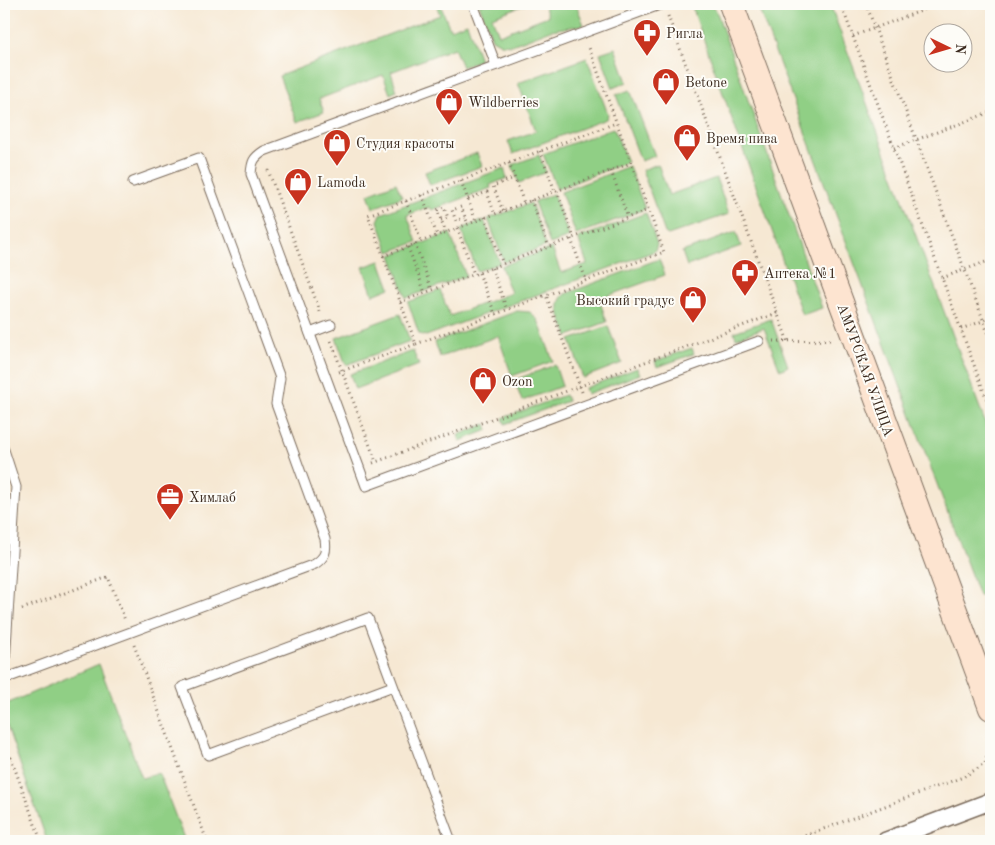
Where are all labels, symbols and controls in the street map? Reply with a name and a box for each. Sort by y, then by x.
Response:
pharmacy icon: Ригла [632,18,662,57]
north arrow [922,22,972,72]
place label: Ригла [666,27,703,41]
text: N [952,43,967,55]
shop icon: Betone [651,67,681,106]
place label: Betone [685,76,727,90]
shop icon: Wildberries [434,87,464,126]
place label: Wildberries [468,96,539,110]
shop icon: Время пива [672,123,702,162]
shop icon: Студия красоты [322,128,352,167]
place label: Время пива [706,132,778,146]
place label: Студия красоты [356,137,454,151]
shop icon: Lamoda [283,167,313,206]
place label: Lamoda [317,176,366,190]
pharmacy icon: Аптека №1 [730,258,760,297]
place label: Аптека №1 [764,267,836,281]
shop icon: Высокий градус [678,285,708,324]
place label: Высокий градус [576,294,674,308]
street label: АМУРСКАЯ УЛИЦА [835,302,896,439]
shop icon: Ozon [468,366,498,405]
place label: Ozon [502,375,533,389]
office icon: Химлаб [155,482,185,521]
place label: Химлаб [189,491,236,505]

